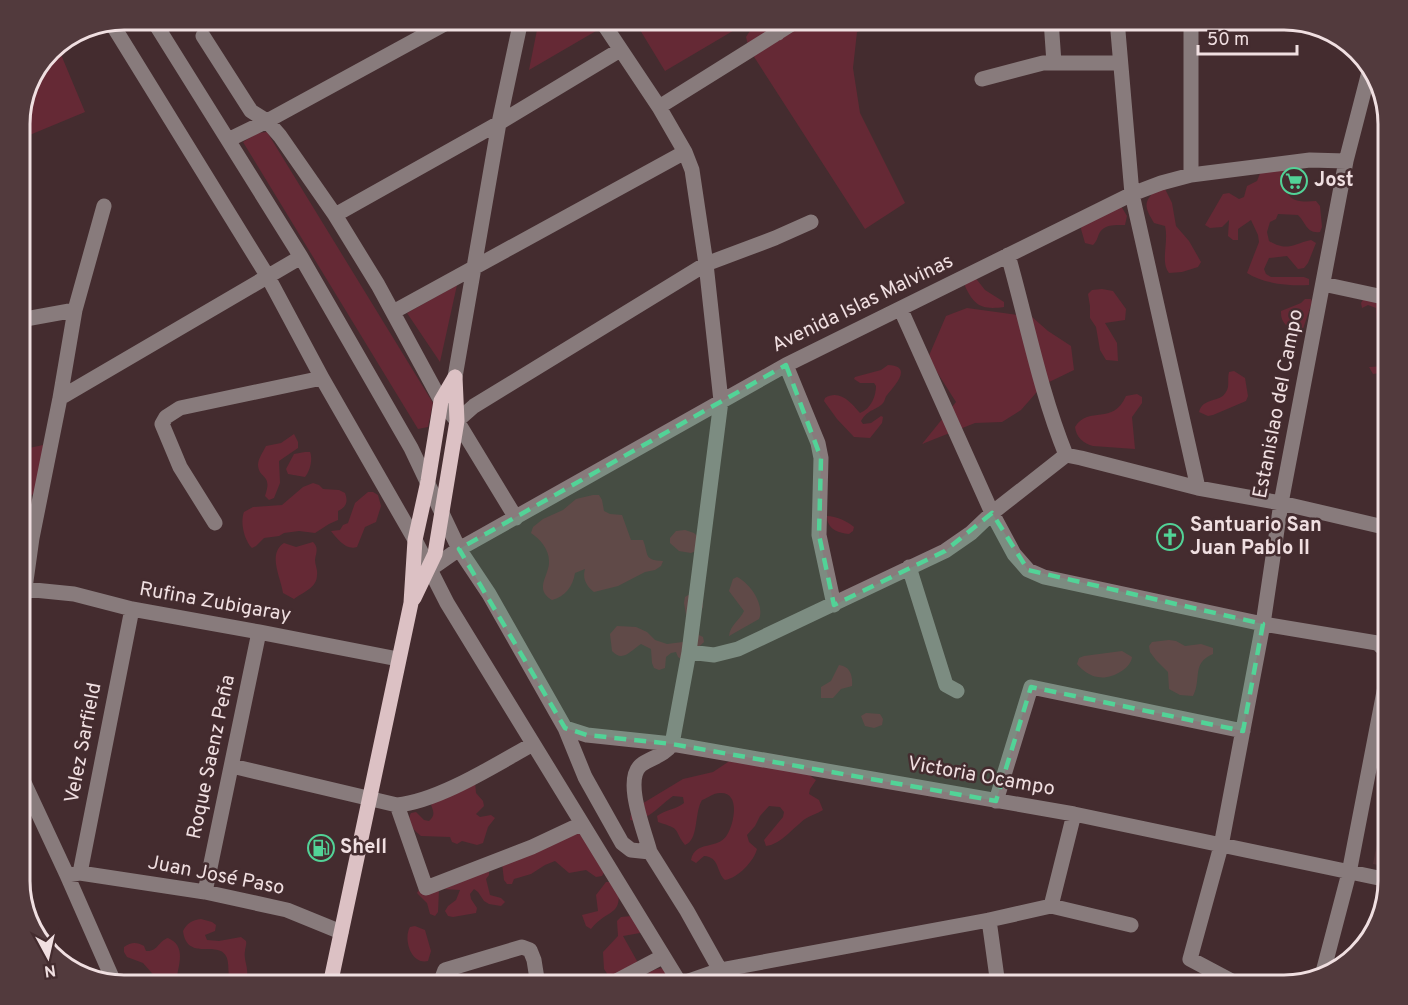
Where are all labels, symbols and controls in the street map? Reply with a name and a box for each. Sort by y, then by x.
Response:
scale bar [1198,18,1297,56]
text: 50 m [1207,29,1249,52]
supermarket icon: Jost [1279,166,1309,196]
place label: Jost [1314,168,1354,194]
street label: Avenida Islas Malvinas [768,249,958,359]
street label: Estanislao del Campo [1248,307,1310,501]
place label: Santuario San Juan Pablo II [1190,513,1322,562]
church icon: Santuario San Juan Pablo II [1155,522,1185,552]
street label: Rufina Zubigaray [137,577,293,629]
street label: Roque Saenz Peña [182,672,242,842]
street label: Velez Sarfield [60,681,108,805]
street label: Victoria Ocampo [905,751,1057,803]
fuel station icon: Shell [306,833,336,863]
place label: Shell [340,835,387,861]
street label: Juan José Paso [145,850,287,902]
north arrow [18,927,78,987]
text: N [43,959,57,981]

